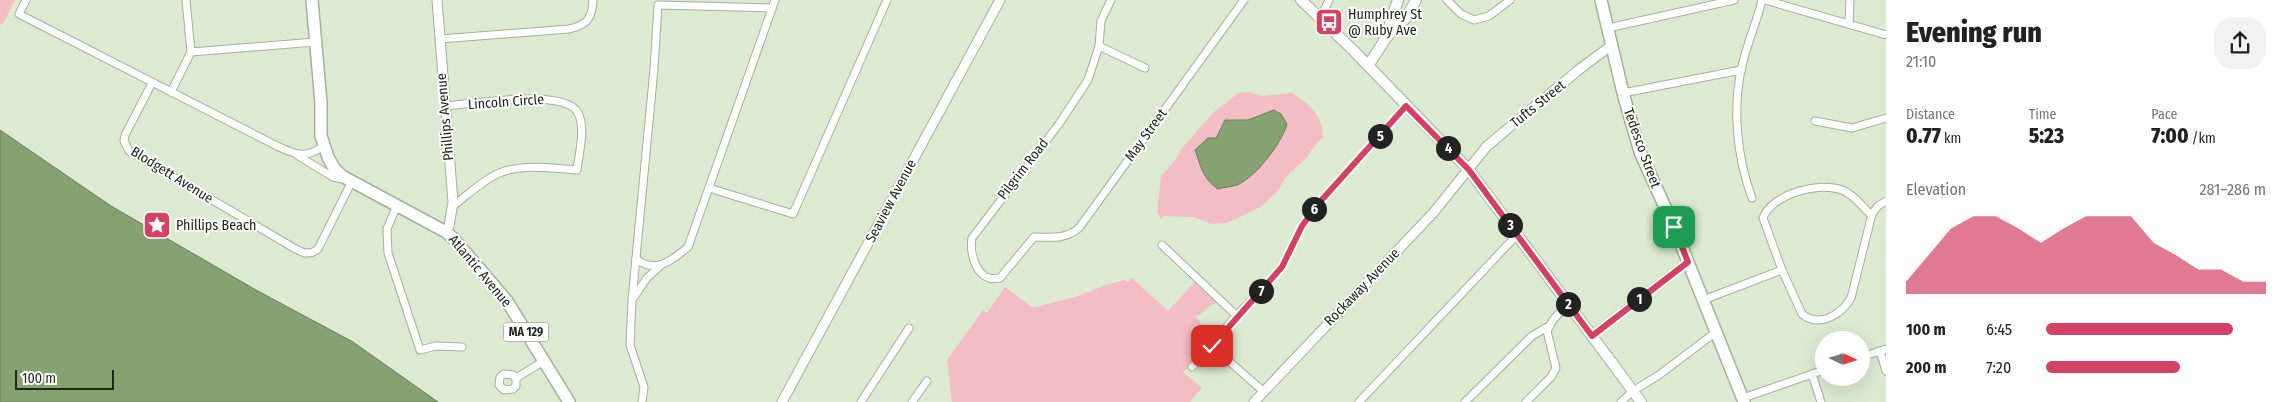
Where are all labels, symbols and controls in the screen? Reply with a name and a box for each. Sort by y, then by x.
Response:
place label: Humphrey St @ Ruby Ave [1348,6,1422,39]
bus stop icon: Humphrey St @ Ruby Ave [1314,7,1344,37]
text: Evening run [1906,16,2042,49]
button: share [2214,17,2266,69]
text: 21:10 [1906,52,1936,71]
street label: Phillips Avenue [433,73,457,161]
street label: Tufts Street [1507,76,1569,131]
street label: Lincoln Circle [467,91,545,113]
street label: May Street [1121,105,1171,165]
street label: Tedesco Street [1620,106,1664,191]
text: Distance [1906,106,1955,123]
text: Time [2029,106,2056,123]
text: Pace [2151,106,2177,123]
text: 0.77 [1906,123,1941,149]
text: 5:23 [2029,123,2064,149]
text: 7:00 [2151,123,2189,149]
pin: 5 [1368,124,1392,148]
text: 5 [1377,128,1384,145]
text: km [1941,130,1961,147]
text: /km [2189,130,2216,147]
street label: Pilgrim Road [994,135,1052,203]
pin: 4 [1436,136,1460,160]
text: 4 [1445,140,1452,157]
street label: Blodgett Avenue [128,143,216,207]
street label: Seaview Avenue [862,157,920,245]
text: Elevation [1906,180,1966,199]
text: 281–286 m [2199,180,2266,199]
pin: 6 [1302,196,1326,222]
text: 6 [1311,201,1318,218]
pin [1653,206,1695,248]
place icon: Phillips Beach [142,210,172,240]
pin: 3 [1498,212,1522,238]
icon: arrive [1660,213,1688,241]
place label: Phillips Beach [176,217,256,234]
text: 3 [1507,217,1514,234]
street label: Atlantic Avenue [445,231,515,311]
street label: Rockaway Avenue [1321,245,1403,329]
pin: 7 [1248,278,1274,304]
text: 7 [1259,283,1264,300]
pin: 1 [1626,286,1652,312]
text: 1 [1637,291,1642,308]
pin: 2 [1556,292,1580,316]
text: 2 [1565,296,1572,313]
text: 100 m [1906,320,1946,339]
text: 6:45 [1986,320,2012,339]
road number: MA 129 [504,322,548,342]
pin [1191,325,1233,367]
north arrow [1815,331,1870,386]
map controls [1815,331,1870,386]
icon: check [1198,332,1226,360]
text: 200 m [1906,358,1946,377]
text: 7:20 [1986,358,2011,377]
scale bar [15,367,114,390]
text: 100 m [22,370,56,387]

